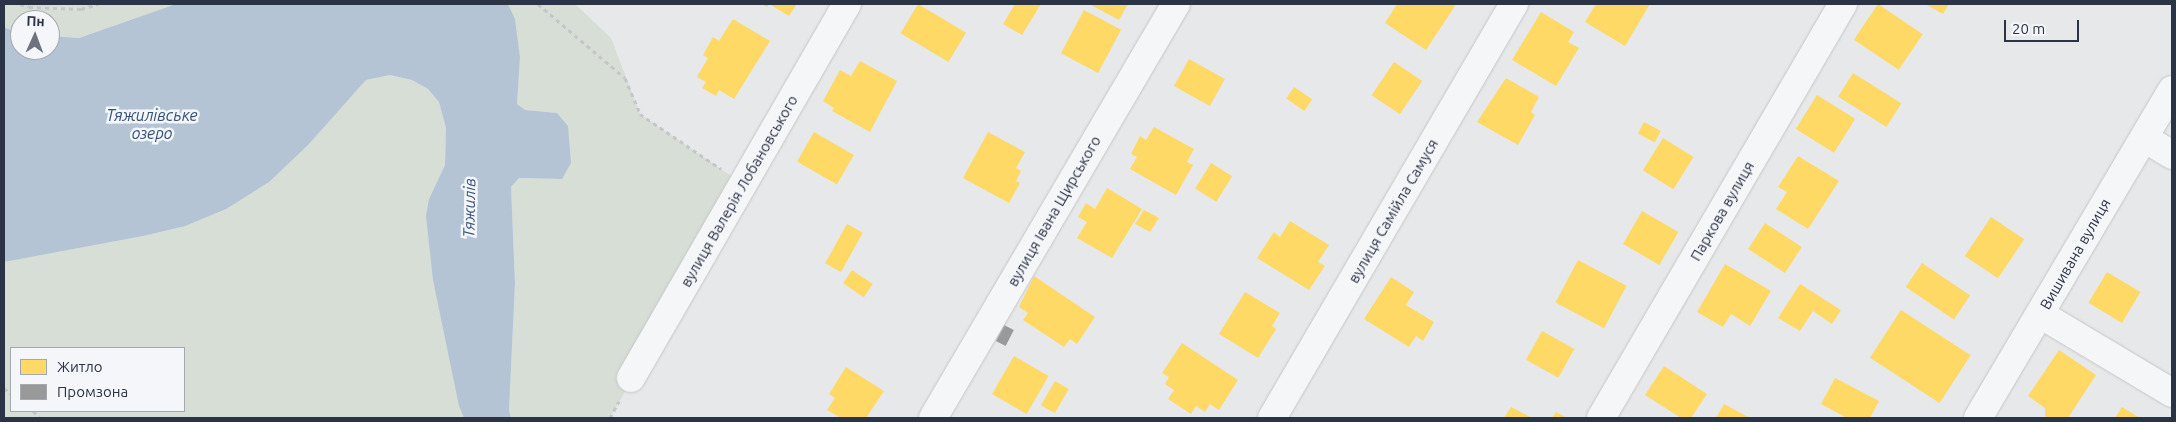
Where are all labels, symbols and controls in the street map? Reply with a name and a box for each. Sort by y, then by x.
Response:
north arrow [10,10,60,60]
scale bar [2006,10,2081,42]
text: Пн [26,13,45,29]
text: 20 m [2012,20,2045,37]
street label: вулиця Валерія Лобановського [677,92,801,290]
water label: Тяжилівське озеро [106,105,198,143]
street label: вулиця Івана Щирського [1003,132,1105,290]
street label: вулиця Самійла Самуся [1344,136,1442,286]
street label: Паркова вулиця [1686,158,1758,264]
water label: Тяжилів [459,178,479,238]
street label: Вишивана вулиця [2036,195,2114,313]
legend [10,347,185,412]
text: Житло [57,358,103,375]
text: Промзона [57,383,128,400]

